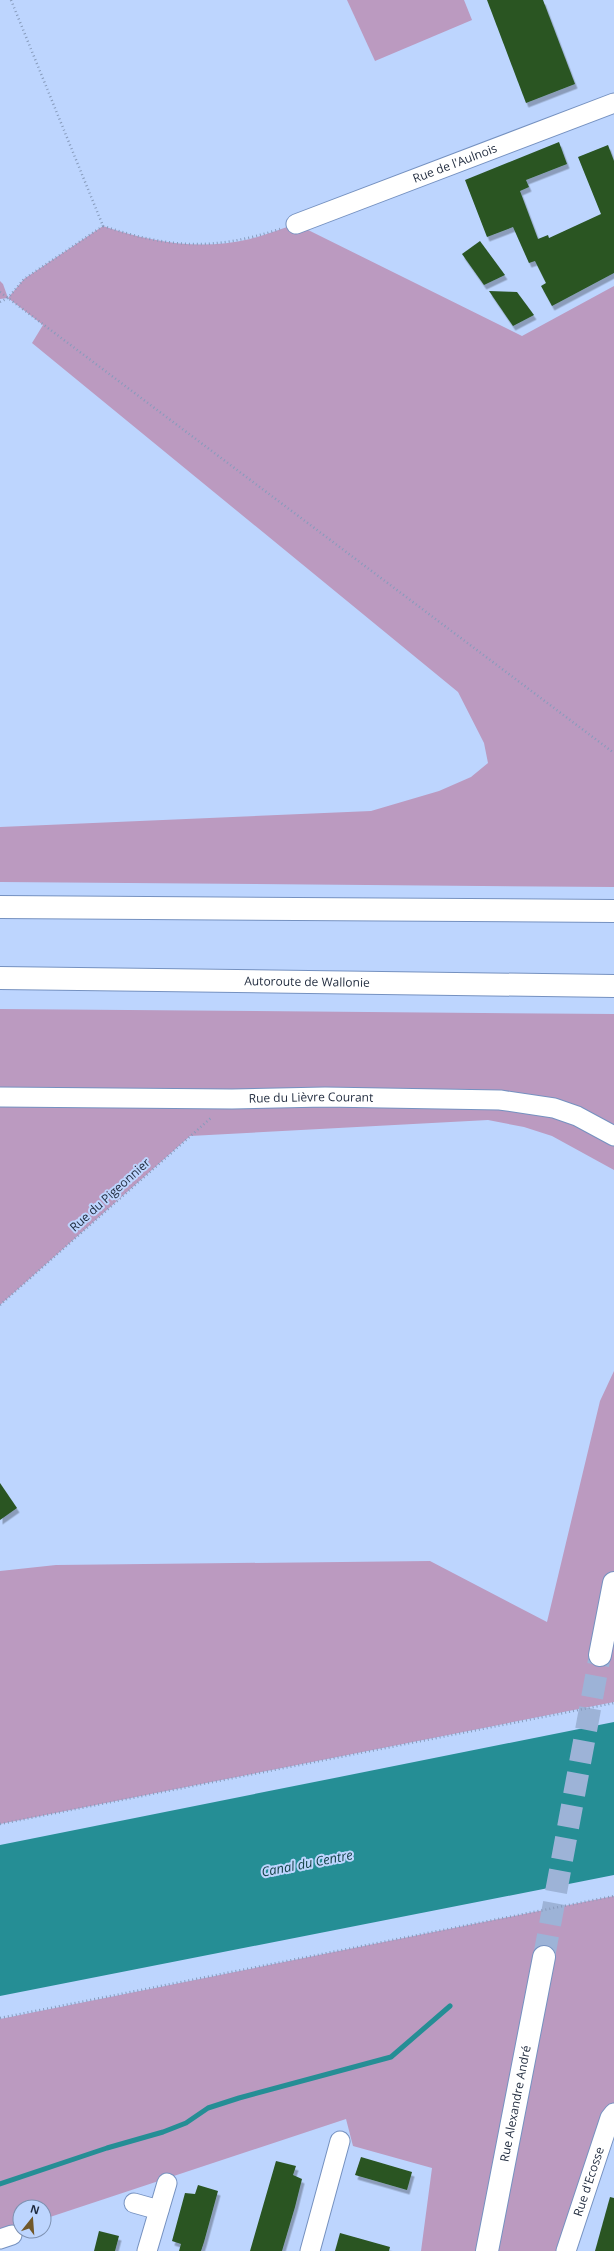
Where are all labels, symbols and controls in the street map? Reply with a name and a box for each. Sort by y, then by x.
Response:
street label: Rue de l'Aulnois [410,139,500,187]
street label: Autoroute de Wallonie [244,972,370,991]
street label: Rue du Lièvre Courant [248,1088,373,1107]
street label: Rue du Pigeonnier [66,1154,154,1235]
water label: Canal du Centre [260,1845,355,1881]
street label: Rue Alexandre André [495,2044,535,2163]
street label: Rue d'Ecosse [569,2144,608,2219]
north arrow [12,2199,52,2239]
text: N [29,2200,42,2217]

